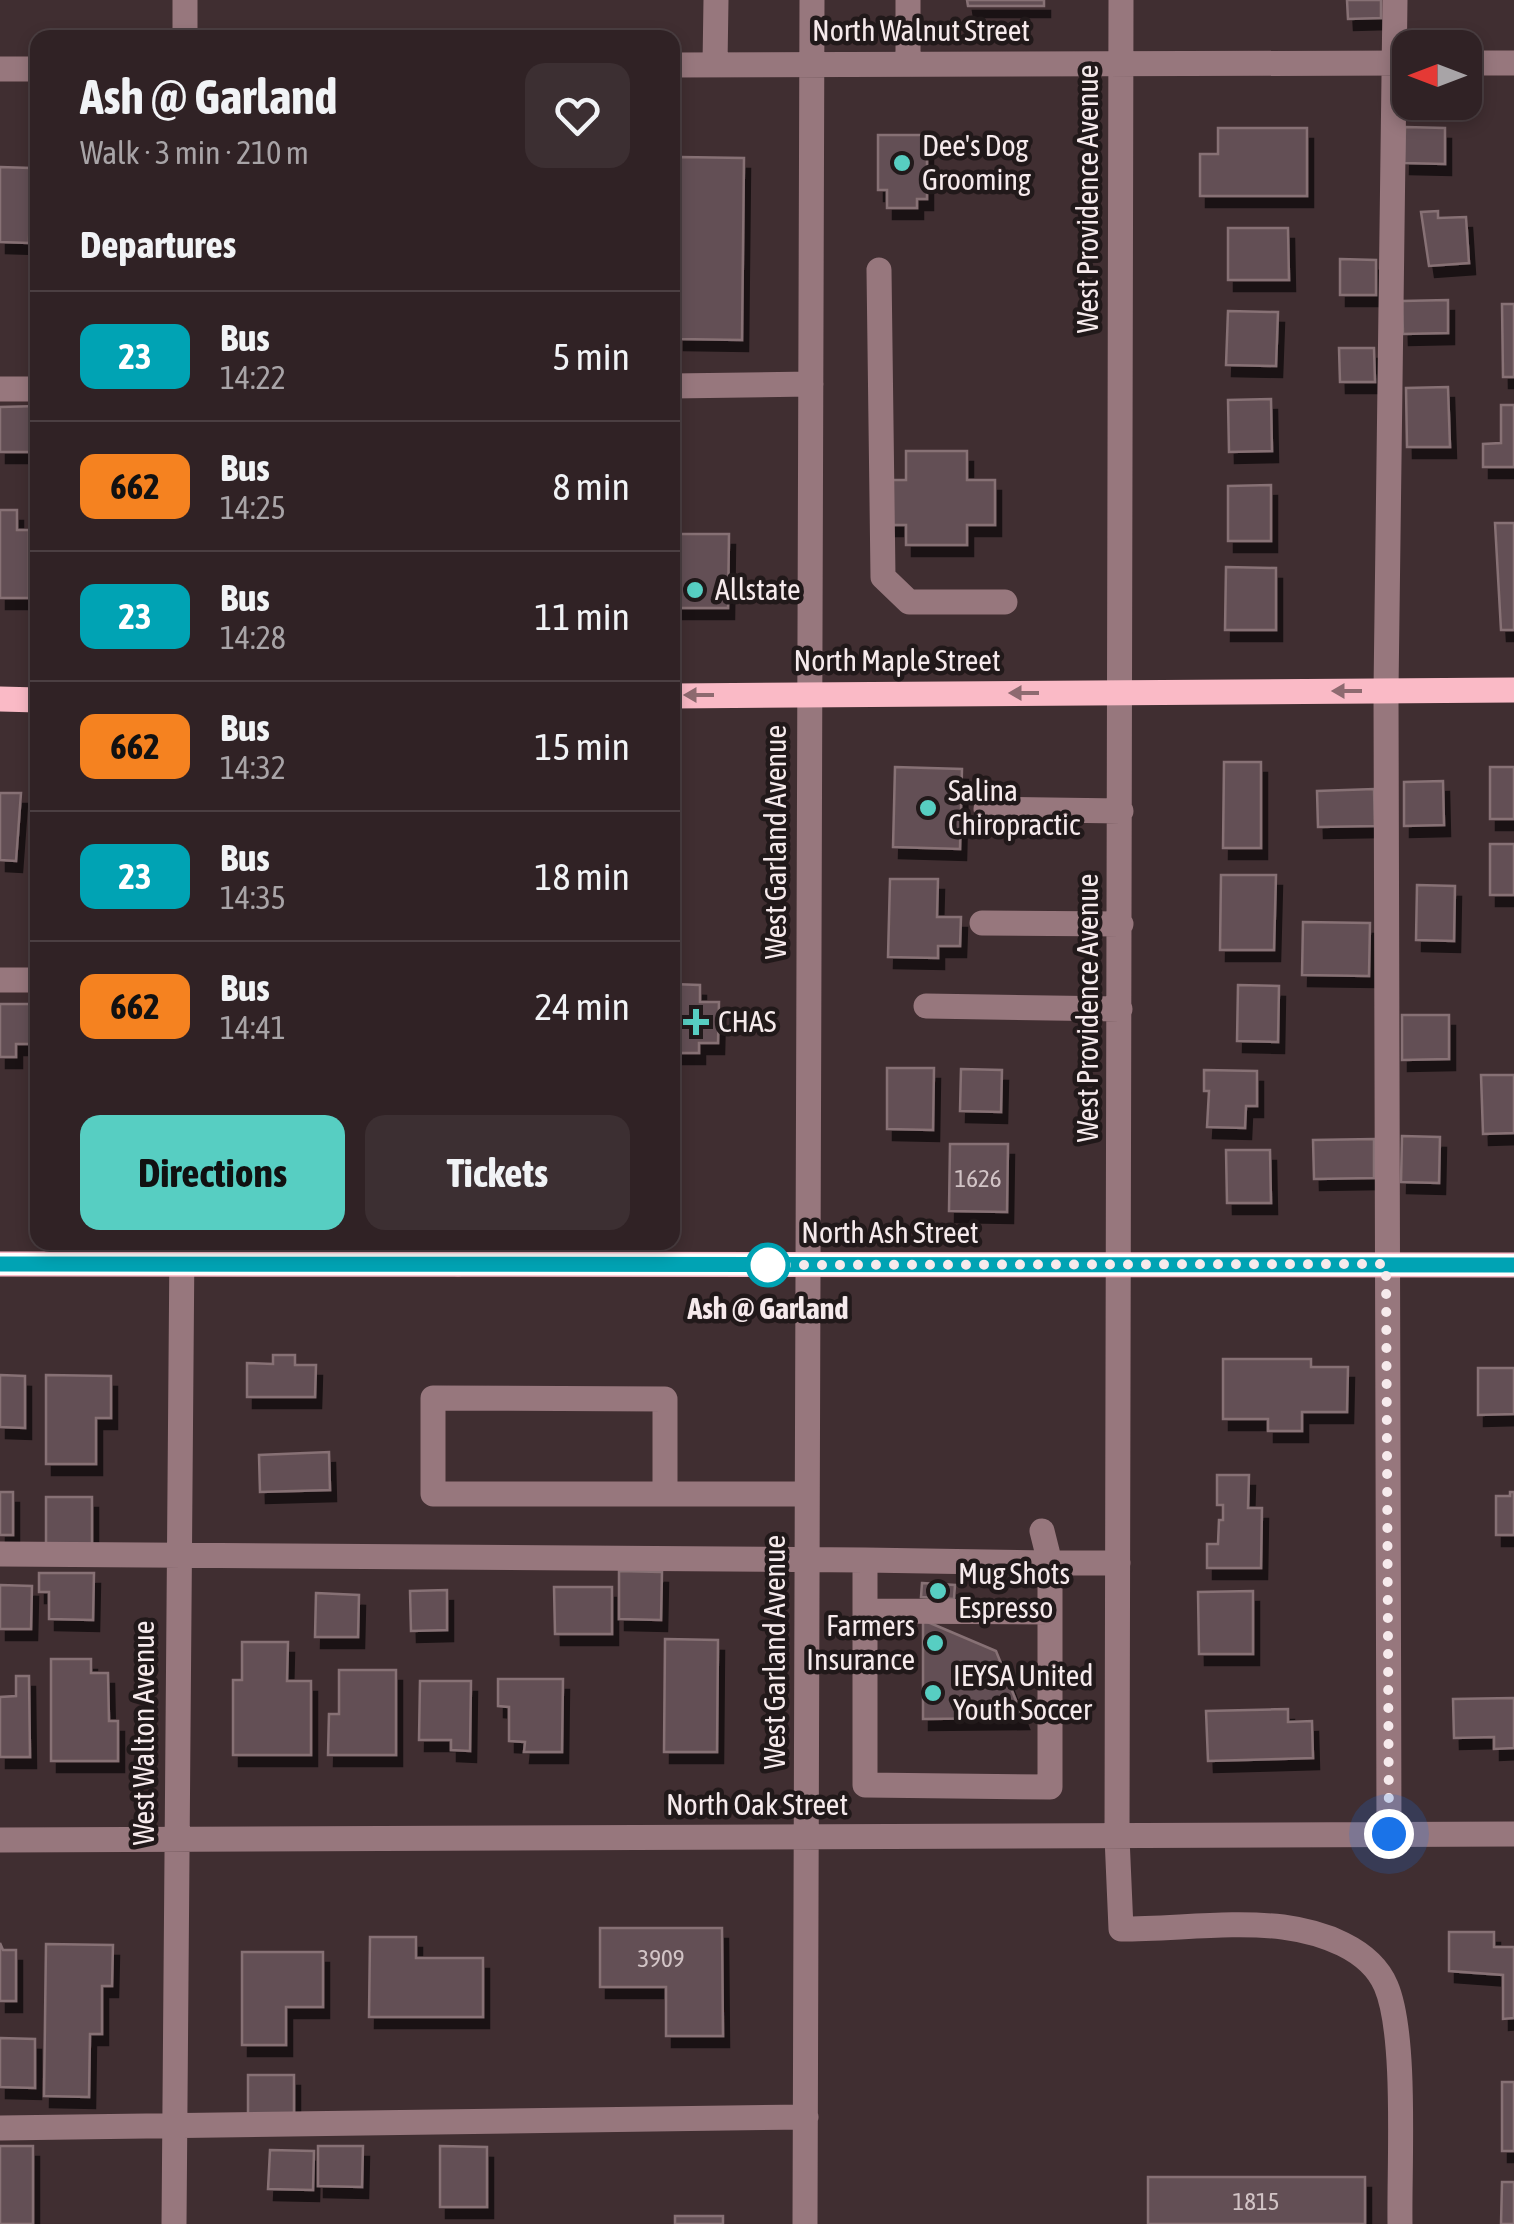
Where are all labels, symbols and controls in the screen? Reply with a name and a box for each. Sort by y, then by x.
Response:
street label: North Walnut Street [812,13,1030,47]
north arrow [1392,30,1482,120]
map controls [1392,30,1482,120]
button: heart [525,63,630,168]
street label: West Providence Avenue [1070,65,1104,333]
text: Ash @ Garland [80,69,337,124]
place label: Dee's Dog Grooming [922,128,1031,196]
text: Walk · 3 min · 210 m [80,134,309,171]
marker: Dee's Dog Grooming [891,152,913,174]
text: Departures [80,223,236,266]
text: Bus [220,316,270,359]
text: 5 min [552,335,630,378]
text: 23 [119,336,151,376]
text: 14:22 [220,359,286,396]
text: Bus [220,446,270,489]
text: 8 min [552,465,630,508]
text: 662 [110,466,160,506]
text: 14:25 [220,489,286,526]
place label: Allstate [715,572,801,606]
text: Bus [220,576,270,619]
marker: Allstate [684,579,706,601]
text: 11 min [535,595,630,638]
text: 23 [119,596,151,636]
text: 14:28 [220,619,286,656]
street label: North Maple Street [793,643,1001,677]
one-way arrow [1330,683,1362,699]
one-way arrow [1007,685,1039,701]
one-way arrow [682,688,714,704]
text: Bus [220,706,270,749]
text: 15 min [535,725,630,768]
street label: West Garland Avenue [758,725,792,959]
text: 662 [110,726,160,766]
text: 14:32 [220,749,286,786]
place label: Salina Chiropractic [948,773,1081,841]
marker: Salina Chiropractic [917,797,939,819]
text: Bus [220,836,270,879]
text: 18 min [535,855,630,898]
text: 23 [119,856,151,896]
street label: West Providence Avenue [1070,874,1104,1142]
text: 14:35 [220,879,286,916]
text: Bus [220,966,270,1009]
text: 24 min [535,985,630,1028]
text: 662 [110,986,160,1026]
place label: CHAS [718,1004,776,1038]
text: 14:41 [220,1009,286,1046]
marker: CHAS [683,1009,709,1035]
button: Directions [80,1115,345,1230]
button: Tickets [365,1115,630,1230]
house number: 1626 [954,1164,1002,1192]
street label: North Ash Street [801,1215,979,1249]
marker: Ash @ Garland [747,1244,789,1286]
place label: Ash @ Garland [687,1291,848,1325]
street label: West Garland Avenue [757,1535,791,1769]
place label: Mug Shots Espresso [958,1556,1070,1624]
marker: Mug Shots Espresso [927,1580,949,1602]
place label: Farmers Insurance [806,1608,915,1676]
street label: West Walton Avenue [126,1621,160,1845]
marker: Farmers Insurance [924,1632,946,1654]
place label: IEYSA United Youth Soccer [953,1658,1093,1726]
marker: IEYSA United Youth Soccer [922,1682,944,1704]
street label: North Oak Street [666,1787,848,1821]
your location [1364,1809,1414,1859]
house number: 3909 [637,1944,685,1972]
house number: 1815 [1232,2187,1280,2215]

